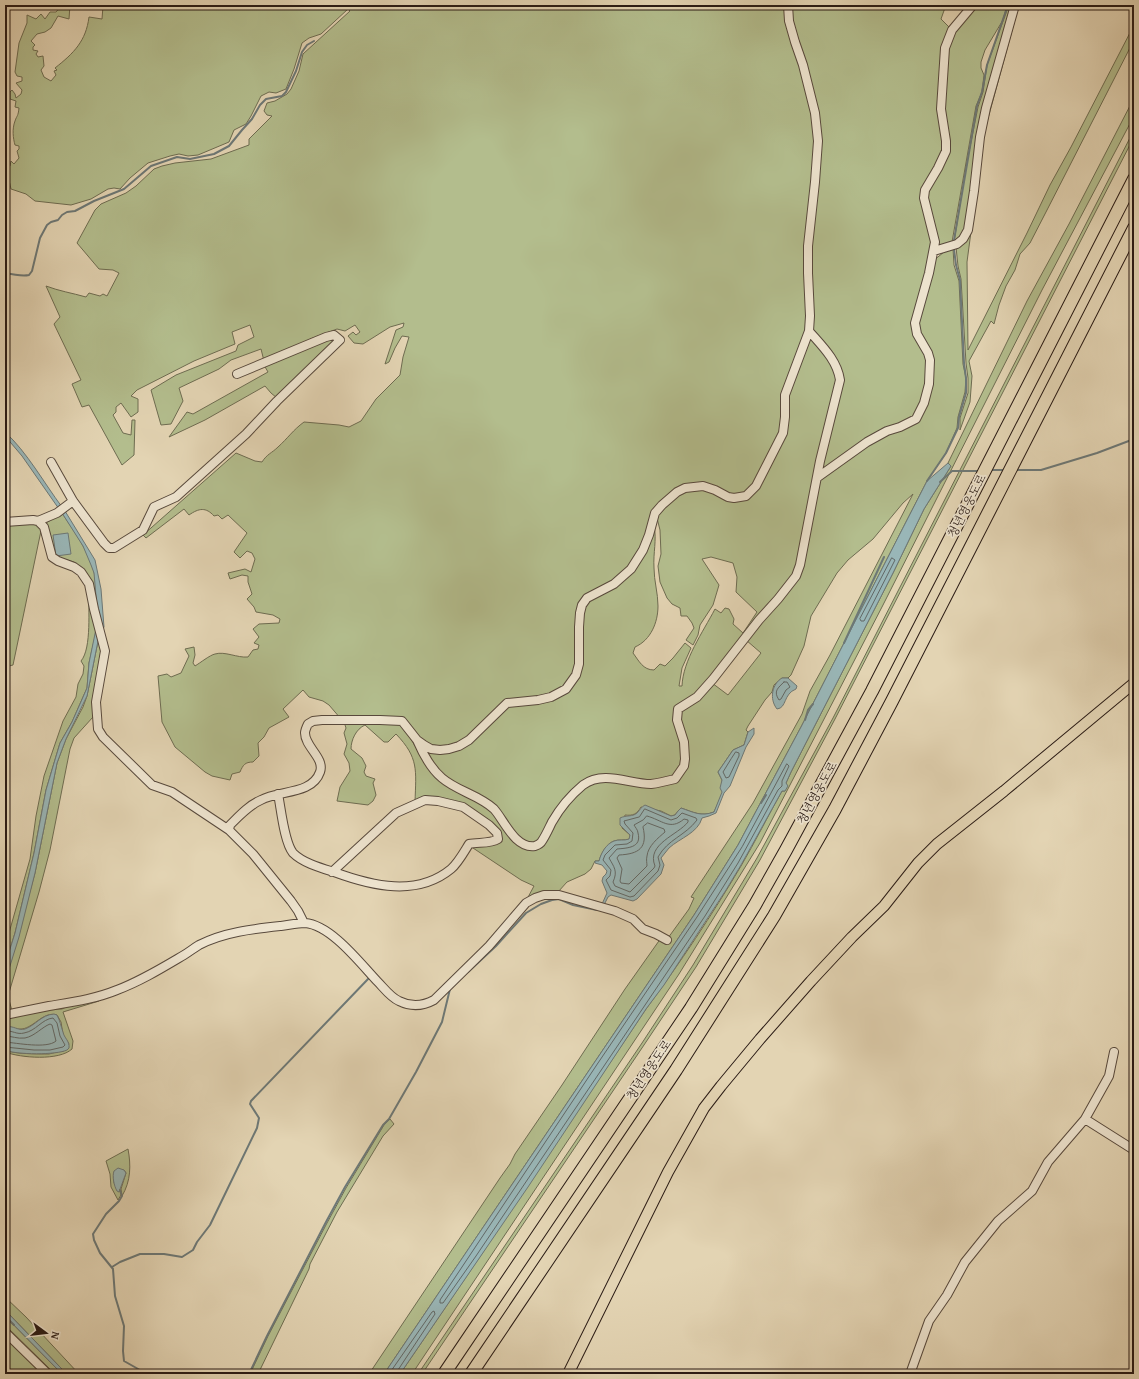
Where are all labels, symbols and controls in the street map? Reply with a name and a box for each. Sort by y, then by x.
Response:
street label: 청년영웅도로 [943,471,990,541]
street label: 청년영웅도로 [792,758,841,827]
street label: 청년영웅도로 [622,1036,675,1103]
north arrow [26,1313,66,1353]
text: N [47,1330,64,1342]

